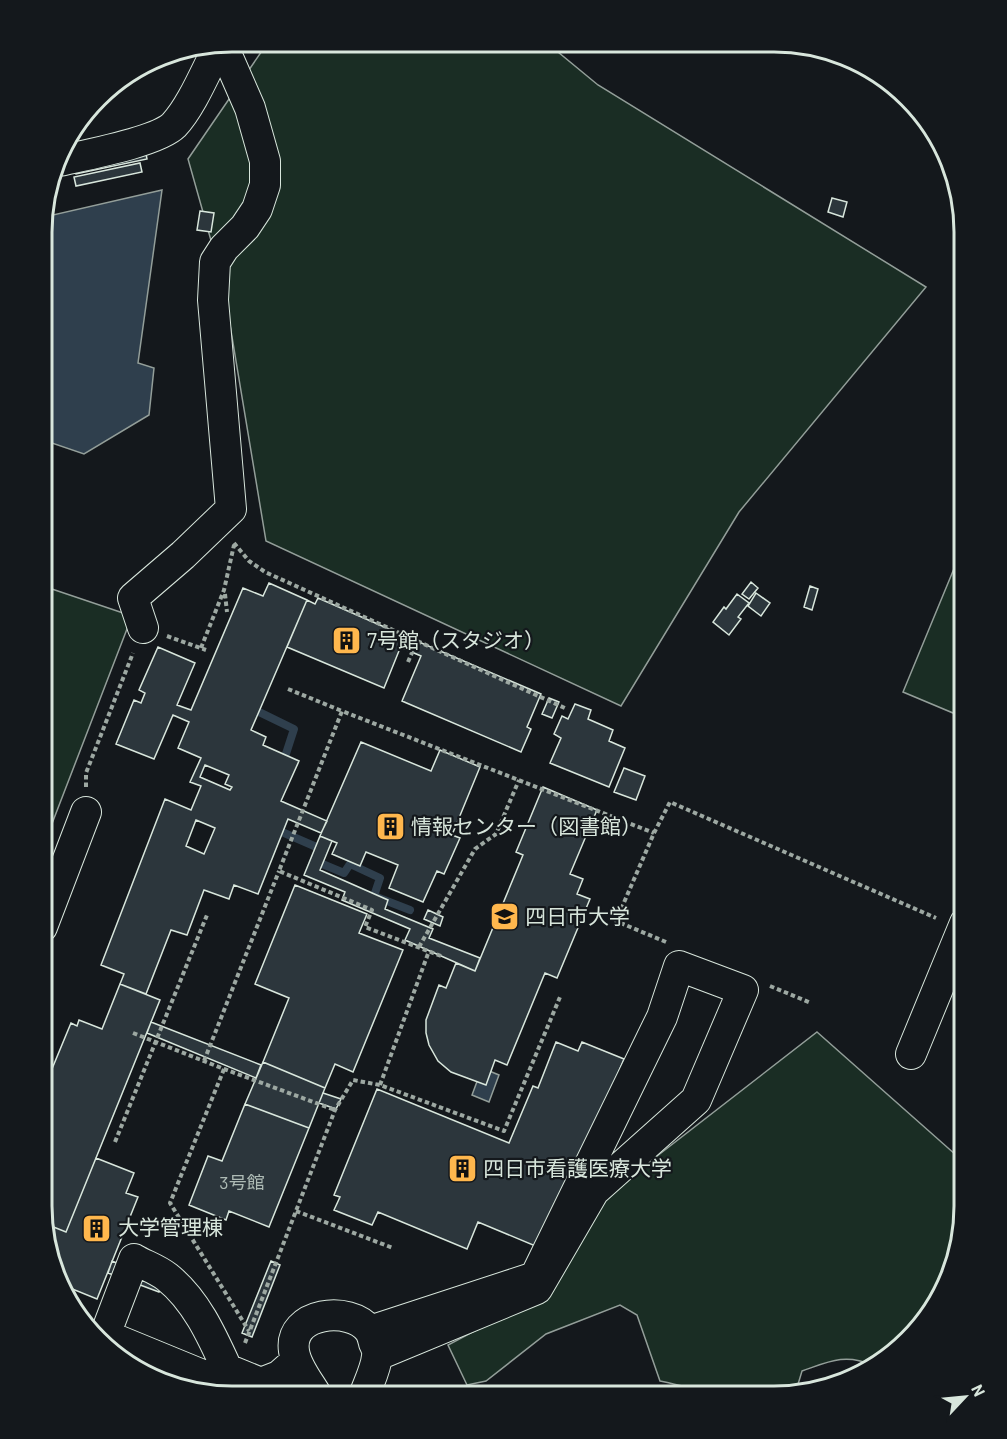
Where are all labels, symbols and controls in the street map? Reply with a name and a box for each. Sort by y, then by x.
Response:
building icon: 7号館（スタジオ） [330,625,362,657]
place label: 7号館（スタジオ） [367,627,545,652]
building icon: 情報センター（図書館） [374,811,406,843]
place label: 情報センター（図書館） [411,813,642,838]
school or university icon: 四日市大学 [488,901,520,933]
place label: 四日市大学 [525,903,630,928]
building icon: 四日市看護医療大学 [446,1153,478,1185]
place label: 四日市看護医療大学 [483,1155,672,1180]
house number: 3号館 [219,1171,265,1193]
building icon: 大学管理棟 [81,1212,113,1244]
place label: 大学管理棟 [118,1214,223,1239]
north arrow [935,1367,995,1427]
text: N [968,1381,990,1399]

